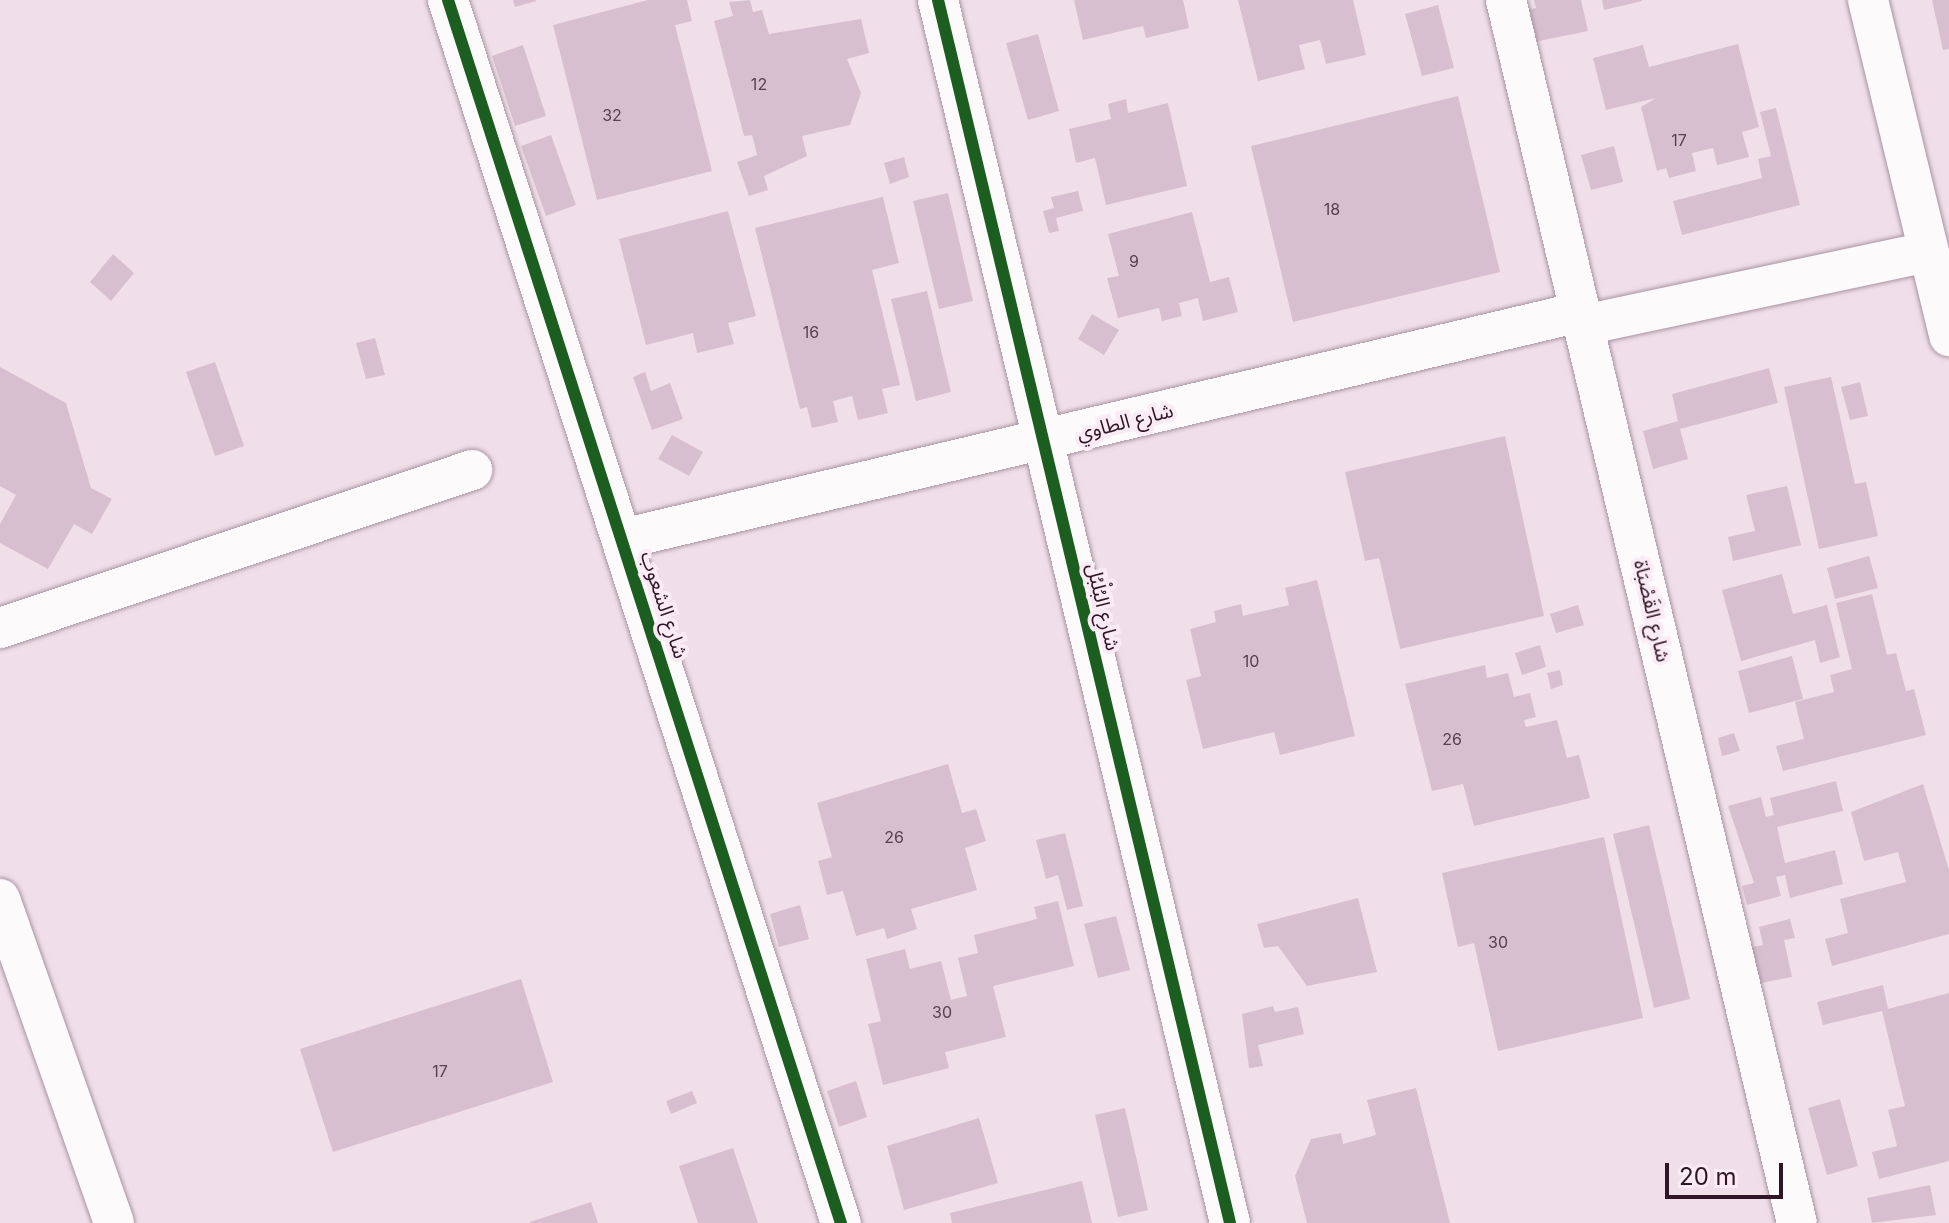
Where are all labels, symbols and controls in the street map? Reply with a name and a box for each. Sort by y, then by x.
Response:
house number: 12 [751,74,767,94]
house number: 32 [602,105,622,125]
house number: 17 [1671,130,1687,150]
house number: 18 [1324,199,1340,219]
house number: 9 [1129,251,1139,271]
house number: 16 [803,322,819,342]
street label: شارع الطاوي [1074,398,1176,446]
street label: شارع الشعوب [635,548,693,662]
street label: شارع القَصْبَاة [1629,558,1675,664]
street label: شارع البُلْبُل [1081,561,1125,653]
house number: 10 [1243,651,1259,671]
house number: 26 [1442,729,1462,749]
house number: 26 [884,827,904,847]
house number: 30 [1488,932,1508,952]
house number: 30 [932,1002,952,1022]
house number: 17 [432,1061,448,1081]
scale bar [1669,1147,1787,1197]
text: 20 m [1679,1162,1737,1191]

